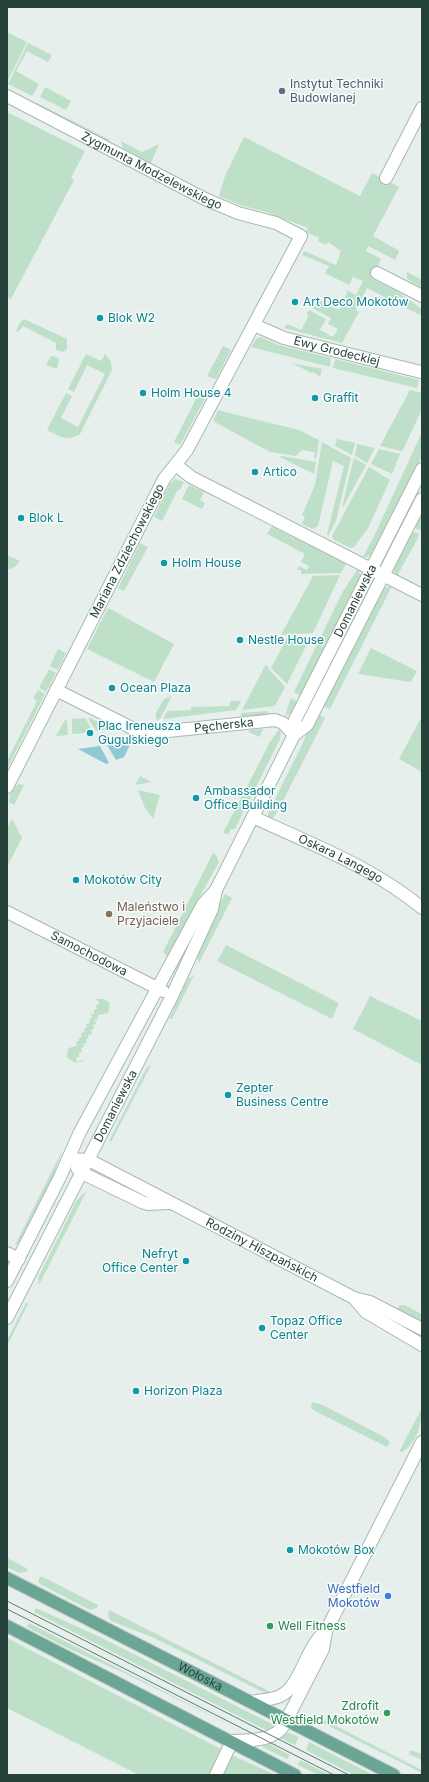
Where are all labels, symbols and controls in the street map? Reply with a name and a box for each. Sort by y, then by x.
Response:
place label: Instytut Techniki Budowlanej [290,76,383,105]
marker: Instytut Techniki Budowlanej [277,86,287,96]
street label: Zygmunta Modzelewskiego [79,128,225,212]
place label: Art Deco Mokotów [303,294,409,309]
marker: Art Deco Mokotów [290,297,300,307]
place label: Blok W2 [108,310,155,325]
marker: Blok W2 [95,313,105,323]
street label: Ewy Grodeckiej [292,333,382,369]
place label: Holm House 4 [151,385,232,400]
marker: Holm House 4 [138,388,148,398]
place label: Graffit [323,390,359,405]
marker: Graffit [310,393,320,403]
place label: Artico [263,464,297,479]
marker: Artico [250,467,260,477]
street label: Mariana Zdziechowskiego [86,481,167,620]
place label: Blok L [29,510,64,525]
marker: Blok L [16,513,26,523]
place label: Holm House [172,555,241,570]
marker: Holm House [159,558,169,568]
street label: Domaniewska [330,562,379,640]
place label: Nestle House [248,632,324,647]
marker: Nestle House [235,635,245,645]
place label: Ocean Plaza [120,680,191,695]
marker: Ocean Plaza [107,683,117,693]
street label: Pęcherska [193,714,254,735]
place label: Plac Ireneusza Gugulskiego [98,718,181,747]
marker: Plac Ireneusza Gugulskiego [85,728,95,738]
place label: Ambassador Office Building [204,783,287,812]
marker: Ambassador Office Building [191,793,201,803]
street label: Oskara Langego [296,830,386,886]
place label: Mokotów City [84,872,162,887]
marker: Mokotów City [71,875,81,885]
place label: Maleństwo i Przyjaciele [117,899,185,928]
marker: Maleństwo i Przyjaciele [104,909,114,919]
street label: Samochodowa [48,927,130,979]
street label: Domaniewska [90,1067,140,1145]
place label: Zepter Business Centre [236,1080,328,1109]
marker: Zepter Business Centre [223,1090,233,1100]
street label: Rodziny Hiszpańskich [203,1214,321,1285]
place label: Nefryt Office Center [102,1246,178,1275]
marker: Nefryt Office Center [181,1256,191,1266]
place label: Topaz Office Center [270,1313,343,1342]
marker: Topaz Office Center [257,1323,267,1333]
place label: Horizon Plaza [144,1383,223,1398]
marker: Horizon Plaza [131,1386,141,1396]
place label: Mokotów Box [298,1542,375,1557]
marker: Mokotów Box [285,1545,295,1555]
place label: Westfield Mokotów [327,1581,380,1610]
marker: Westfield Mokotów [383,1591,393,1601]
place label: Well Fitness [278,1618,346,1633]
marker: Well Fitness [265,1621,275,1631]
street label: Wołoska [176,1658,226,1694]
place label: Zdrofit Westfield Mokotów [271,1698,379,1727]
marker: Zdrofit Westfield Mokotów [382,1708,392,1718]

